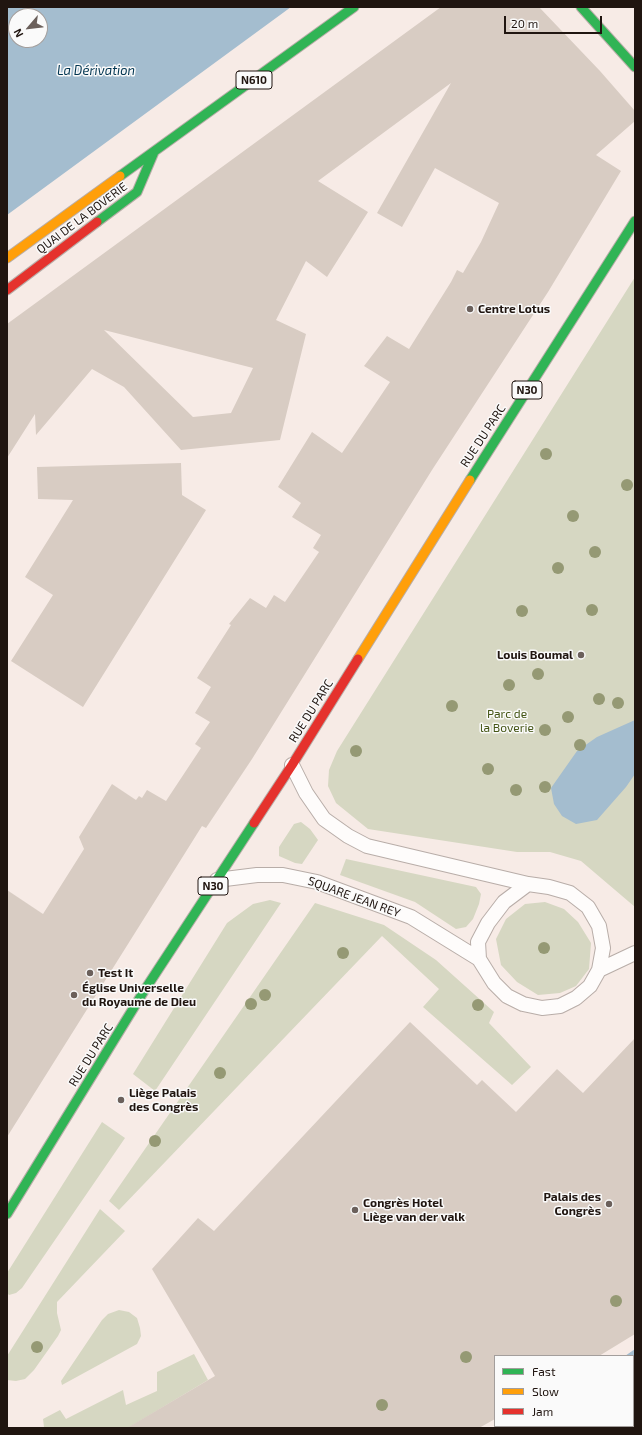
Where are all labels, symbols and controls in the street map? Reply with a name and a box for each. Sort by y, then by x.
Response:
north arrow [8,8,48,48]
scale bar [506,8,604,34]
text: 20 m [511,16,538,30]
text: N [10,27,25,40]
water label: La Dérivation [57,63,135,79]
road number: N610 [236,71,272,89]
street label: QUAI DE LA BOVERIE [34,179,130,257]
place label: Centre Lotus [478,302,550,316]
marker: Centre Lotus [465,304,475,314]
road number: N30 [512,381,542,399]
street label: RUE DU PARC [457,402,509,470]
place label: Louis Boumal [497,648,573,662]
marker: Louis Boumal [576,650,586,660]
street label: RUE DU PARC [286,677,336,745]
park label: Parc de la Boverie [480,707,534,735]
street label: SQUARE JEAN REY [306,874,402,920]
road number: N30 [198,877,228,895]
place label: Test It [98,966,133,980]
marker: Test It [85,968,95,978]
place label: Église Universelle du Royaume de Dieu [82,981,196,1009]
marker: Église Universelle du Royaume de Dieu [69,990,79,1000]
street label: RUE DU PARC [66,1021,116,1089]
place label: Liège Palais des Congrès [129,1086,198,1114]
marker: Liège Palais des Congrès [116,1095,126,1105]
place label: Palais des Congrès [543,1190,601,1218]
place label: Congrès Hotel Liège van der valk [363,1196,465,1224]
marker: Palais des Congrès [604,1199,614,1209]
marker: Congrès Hotel Liège van der valk [350,1205,360,1215]
legend [494,1355,634,1427]
text: Fast [532,1364,555,1378]
text: Slow [532,1384,559,1398]
text: Jam [532,1404,553,1418]

